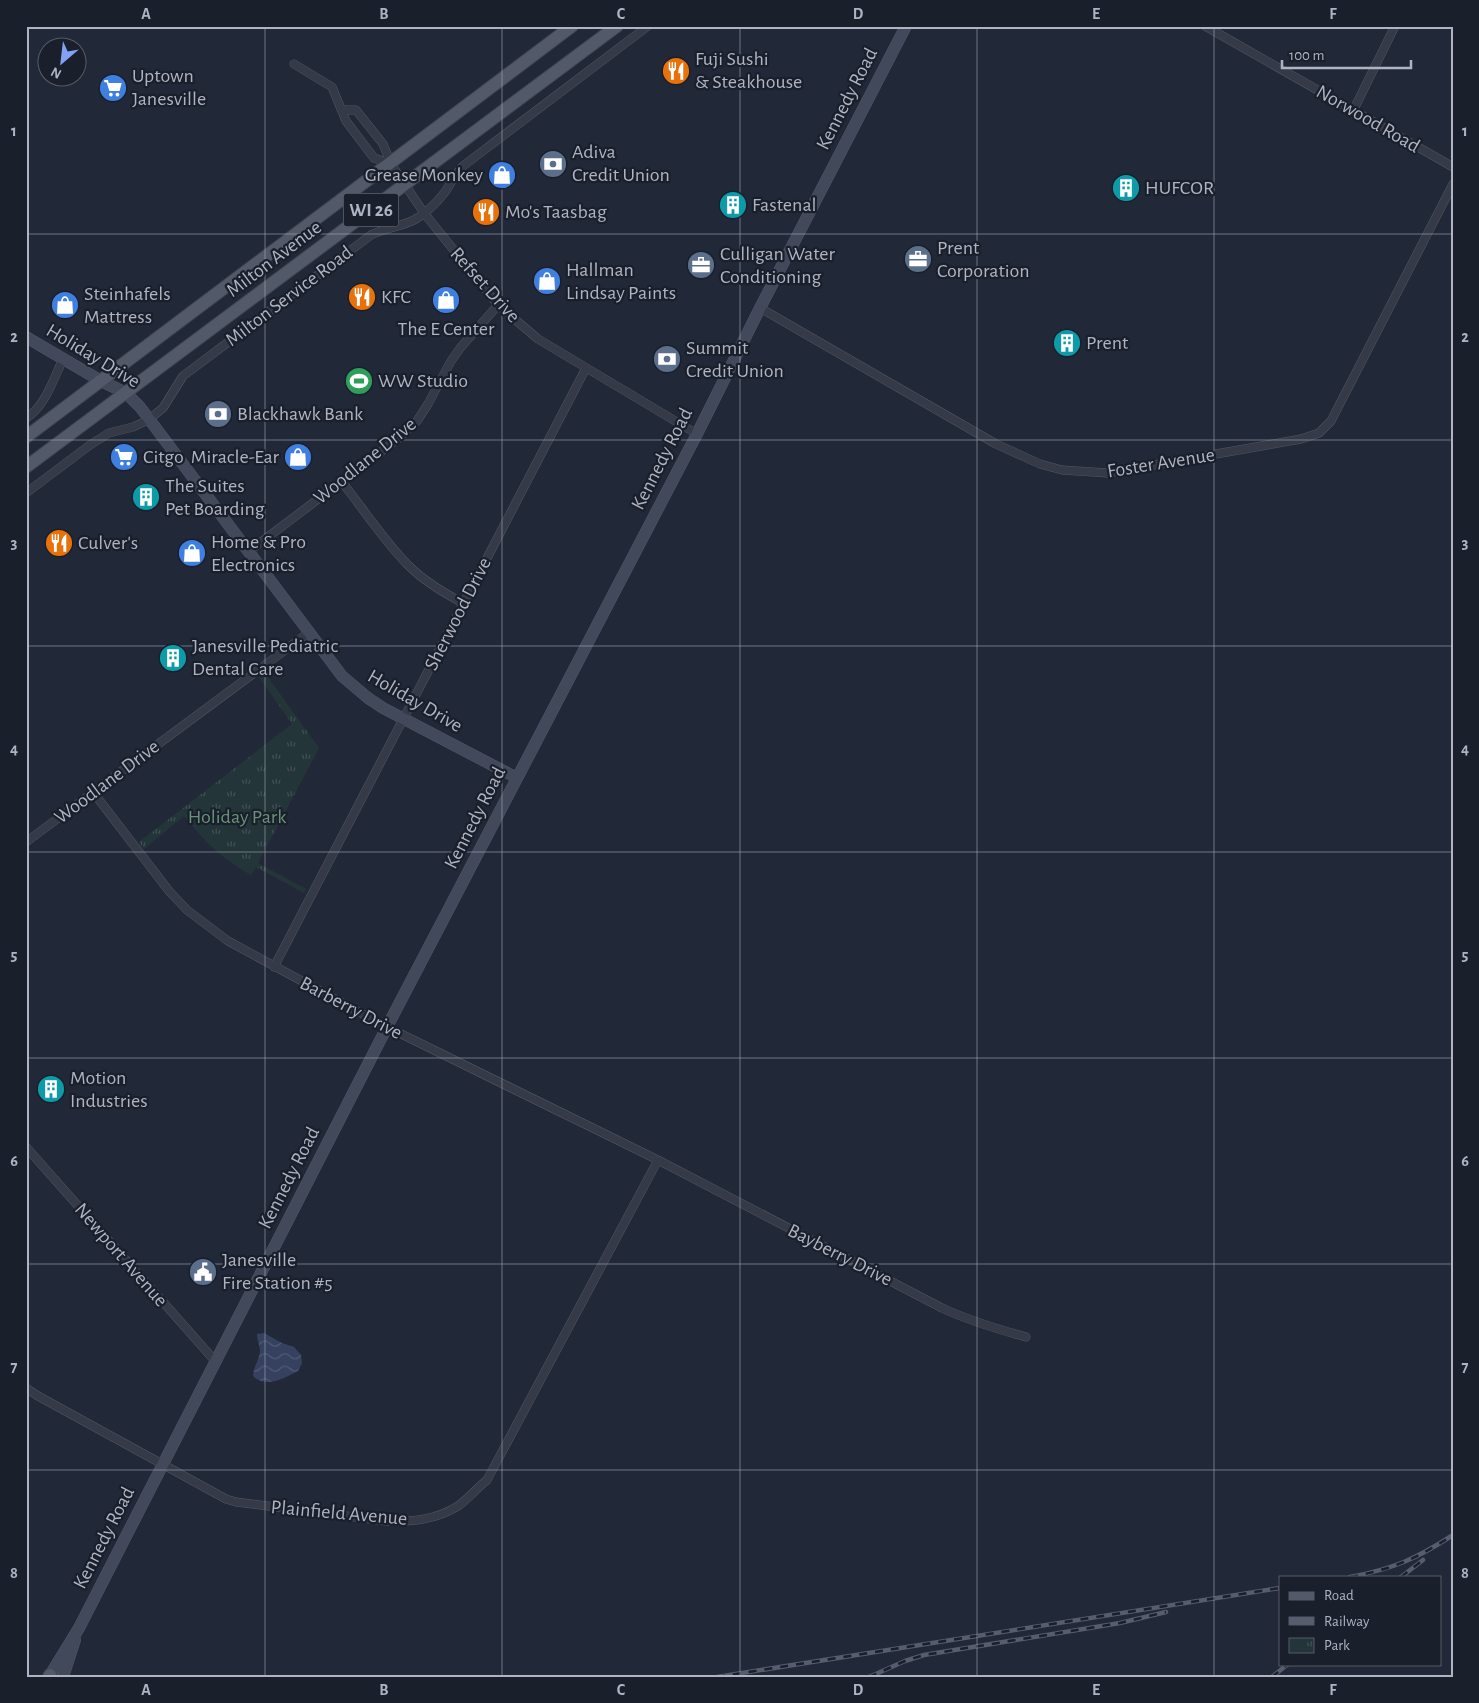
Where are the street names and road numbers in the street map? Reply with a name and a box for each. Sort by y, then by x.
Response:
street label: Kennedy Road [813,45,881,153]
street label: Norwood Road [1313,81,1423,157]
road number: WI 26 [344,194,398,226]
street label: Milton Avenue [223,217,325,301]
street label: Milton Service Road [222,242,356,350]
street label: Refset Drive [446,244,524,326]
street label: Holiday Drive [43,320,143,392]
street label: Kennedy Road [628,405,696,513]
street label: Woodlane Drive [310,414,420,508]
street label: Foster Avenue [1106,445,1216,481]
street label: Sherwood Drive [421,554,495,674]
street label: Holiday Drive [364,666,466,736]
street label: Woodlane Drive [51,736,163,828]
street label: Kennedy Road [441,764,509,872]
street label: Barberry Drive [297,973,405,1043]
street label: Kennedy Road [255,1124,323,1232]
street label: Newport Avenue [71,1199,171,1311]
street label: Bayberry Drive [785,1220,895,1290]
street label: Kennedy Road [70,1484,138,1592]
street label: Plainfield Avenue [270,1497,408,1529]

